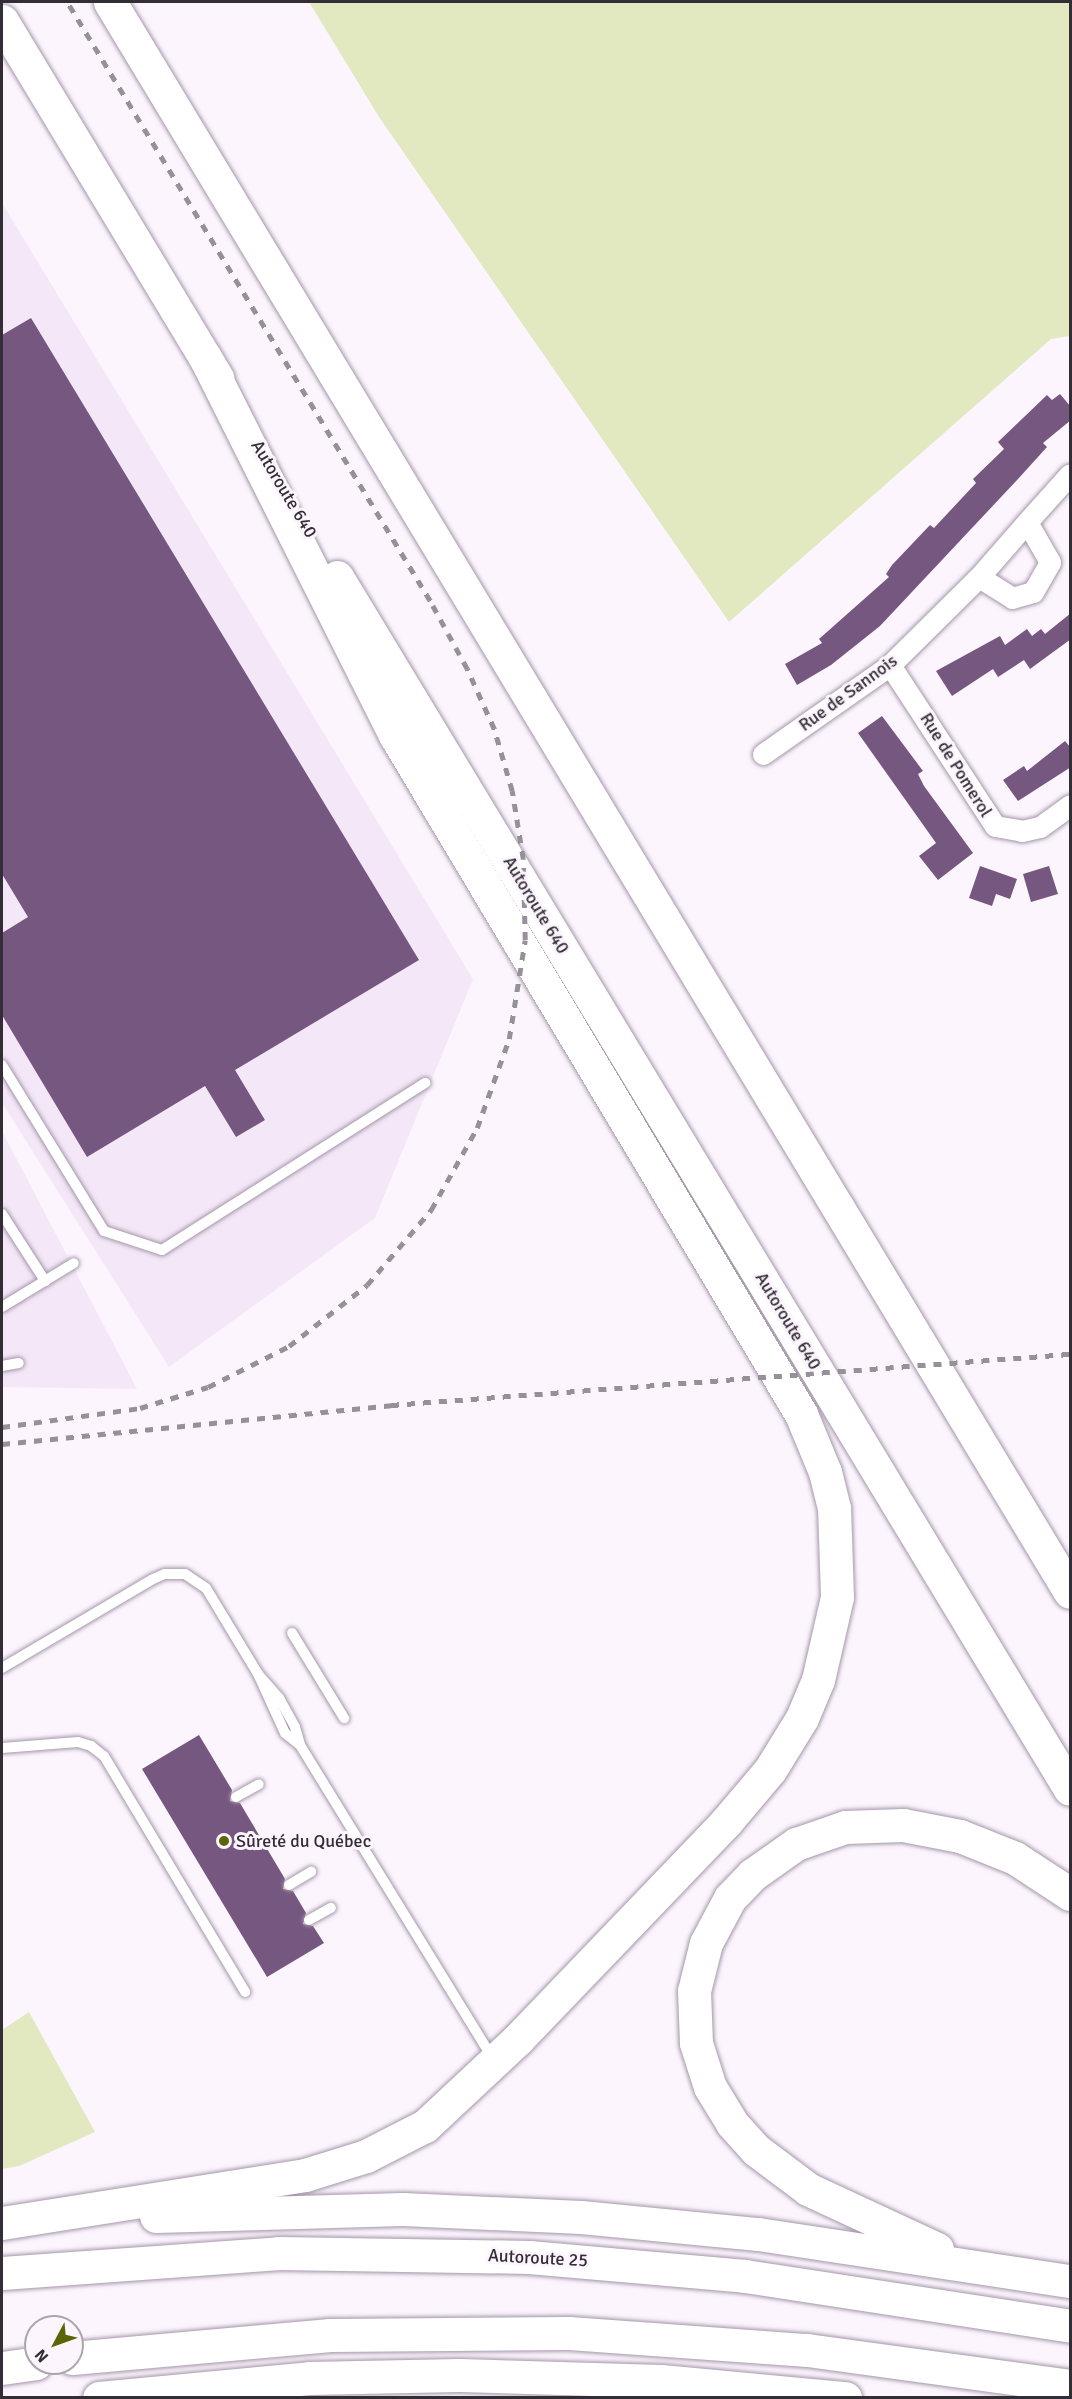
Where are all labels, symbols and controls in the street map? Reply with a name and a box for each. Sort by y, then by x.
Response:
street label: Autoroute 640 [246,436,322,542]
street label: Rue de Sannois [794,650,902,736]
street label: Rue de Pomerol [915,709,997,821]
street label: Autoroute 640 [498,852,574,958]
street label: Autoroute 640 [750,1268,826,1374]
place label: Sûreté du Québec [236,1830,371,1852]
marker: Sûreté du Québec [217,1834,231,1848]
street label: Autoroute 25 [487,2245,589,2271]
north arrow [24,2315,84,2375]
text: N [31,2345,53,2366]

